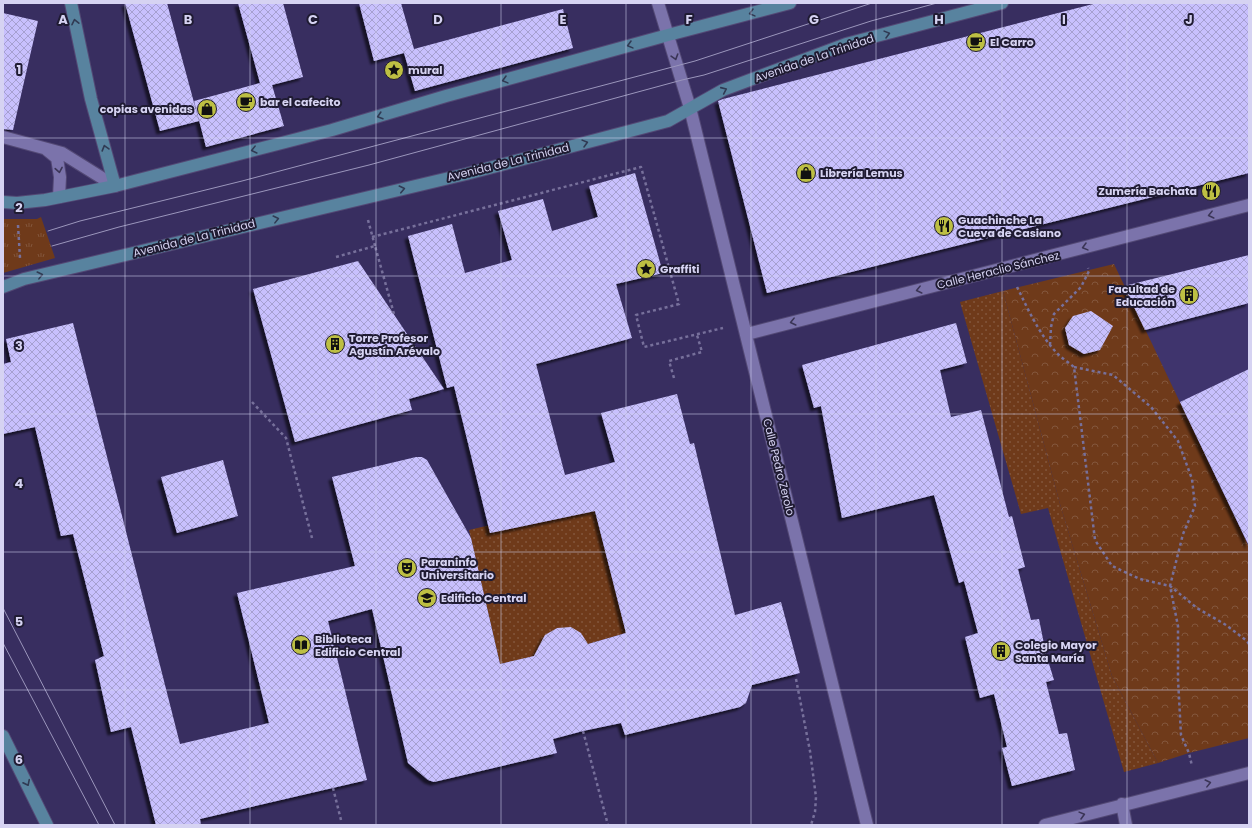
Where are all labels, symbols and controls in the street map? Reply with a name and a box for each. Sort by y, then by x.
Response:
one-way arrow [749,8,756,17]
text: A [58,10,68,29]
text: B [184,10,193,29]
text: C [308,10,318,29]
text: D [433,10,443,29]
text: E [559,10,567,29]
text: F [685,10,693,29]
text: G [809,10,819,29]
text: H [934,10,944,29]
text: I [1062,10,1066,29]
text: J [1185,10,1193,29]
one-way arrow [71,18,79,25]
street label: Avenida de La Trinidad [752,30,876,86]
one-way arrow [883,30,890,38]
cafe icon: El Carro [965,31,987,53]
place label: El Carro [990,34,1034,50]
one-way arrow [627,40,634,49]
one-way arrow [670,54,678,61]
place icon: mural [383,59,405,81]
text: 1 [17,60,21,79]
place label: mural [408,62,443,78]
one-way arrow [501,75,508,83]
one-way arrow [720,87,728,95]
cafe icon: bar el cafecito [235,91,257,113]
place label: bar el cafecito [260,94,341,110]
shop icon: copias avenidas [196,98,218,120]
place label: copias avenidas [100,101,193,117]
one-way arrow [376,111,383,120]
street label: Avenida de La Trinidad [445,139,571,185]
one-way arrow [581,139,588,147]
one-way arrow [101,145,109,151]
one-way arrow [251,145,258,154]
shop icon: Librería Lemus [795,162,817,184]
place label: Librería Lemus [820,165,903,181]
one-way arrow [54,167,63,173]
restaurant icon: Zumería Bachata [1200,180,1222,202]
place label: Zumería Bachata [1098,183,1197,199]
one-way arrow [399,185,405,193]
text: 2 [15,198,23,217]
one-way arrow [1208,210,1214,218]
place label: Guachinche La Cueva de Casiano [958,212,1061,241]
street label: Avenida de La Trinidad [131,215,257,261]
one-way arrow [272,215,279,223]
restaurant icon: Guachinche La Cueva de Casiano [933,215,955,237]
one-way arrow [1082,243,1089,251]
street label: Calle Heraclio Sánchez [935,247,1061,293]
place icon: Graffiti [635,258,657,280]
place label: Graffiti [660,261,699,277]
one-way arrow [37,272,43,280]
place label: Facultad de Educación [1108,281,1175,310]
building icon: Facultad de Educación [1178,284,1200,306]
one-way arrow [916,285,923,294]
one-way arrow [790,318,796,326]
place label: Torre Profesor Agustín Arévalo [349,330,440,359]
building icon: Torre Profesor Agustín Arévalo [324,333,346,355]
text: 3 [15,336,23,355]
street label: Calle Pedro Zerolo [759,417,799,517]
text: 4 [15,474,24,493]
place label: Paraninfo Universitario [421,554,494,583]
theatre icon: Paraninfo Universitario [396,557,418,579]
school or university icon: Edificio Central [416,587,438,609]
place label: Edificio Central [441,590,527,606]
text: 5 [15,612,23,631]
place label: Biblioteca Edificio Central [315,631,401,660]
library icon: Biblioteca Edificio Central [290,634,312,656]
place label: Colegio Mayor Santa María [1015,637,1097,666]
building icon: Colegio Mayor Santa María [990,640,1012,662]
text: 6 [15,750,23,769]
one-way arrow [22,779,29,786]
one-way arrow [1204,779,1211,788]
one-way arrow [1078,811,1085,820]

